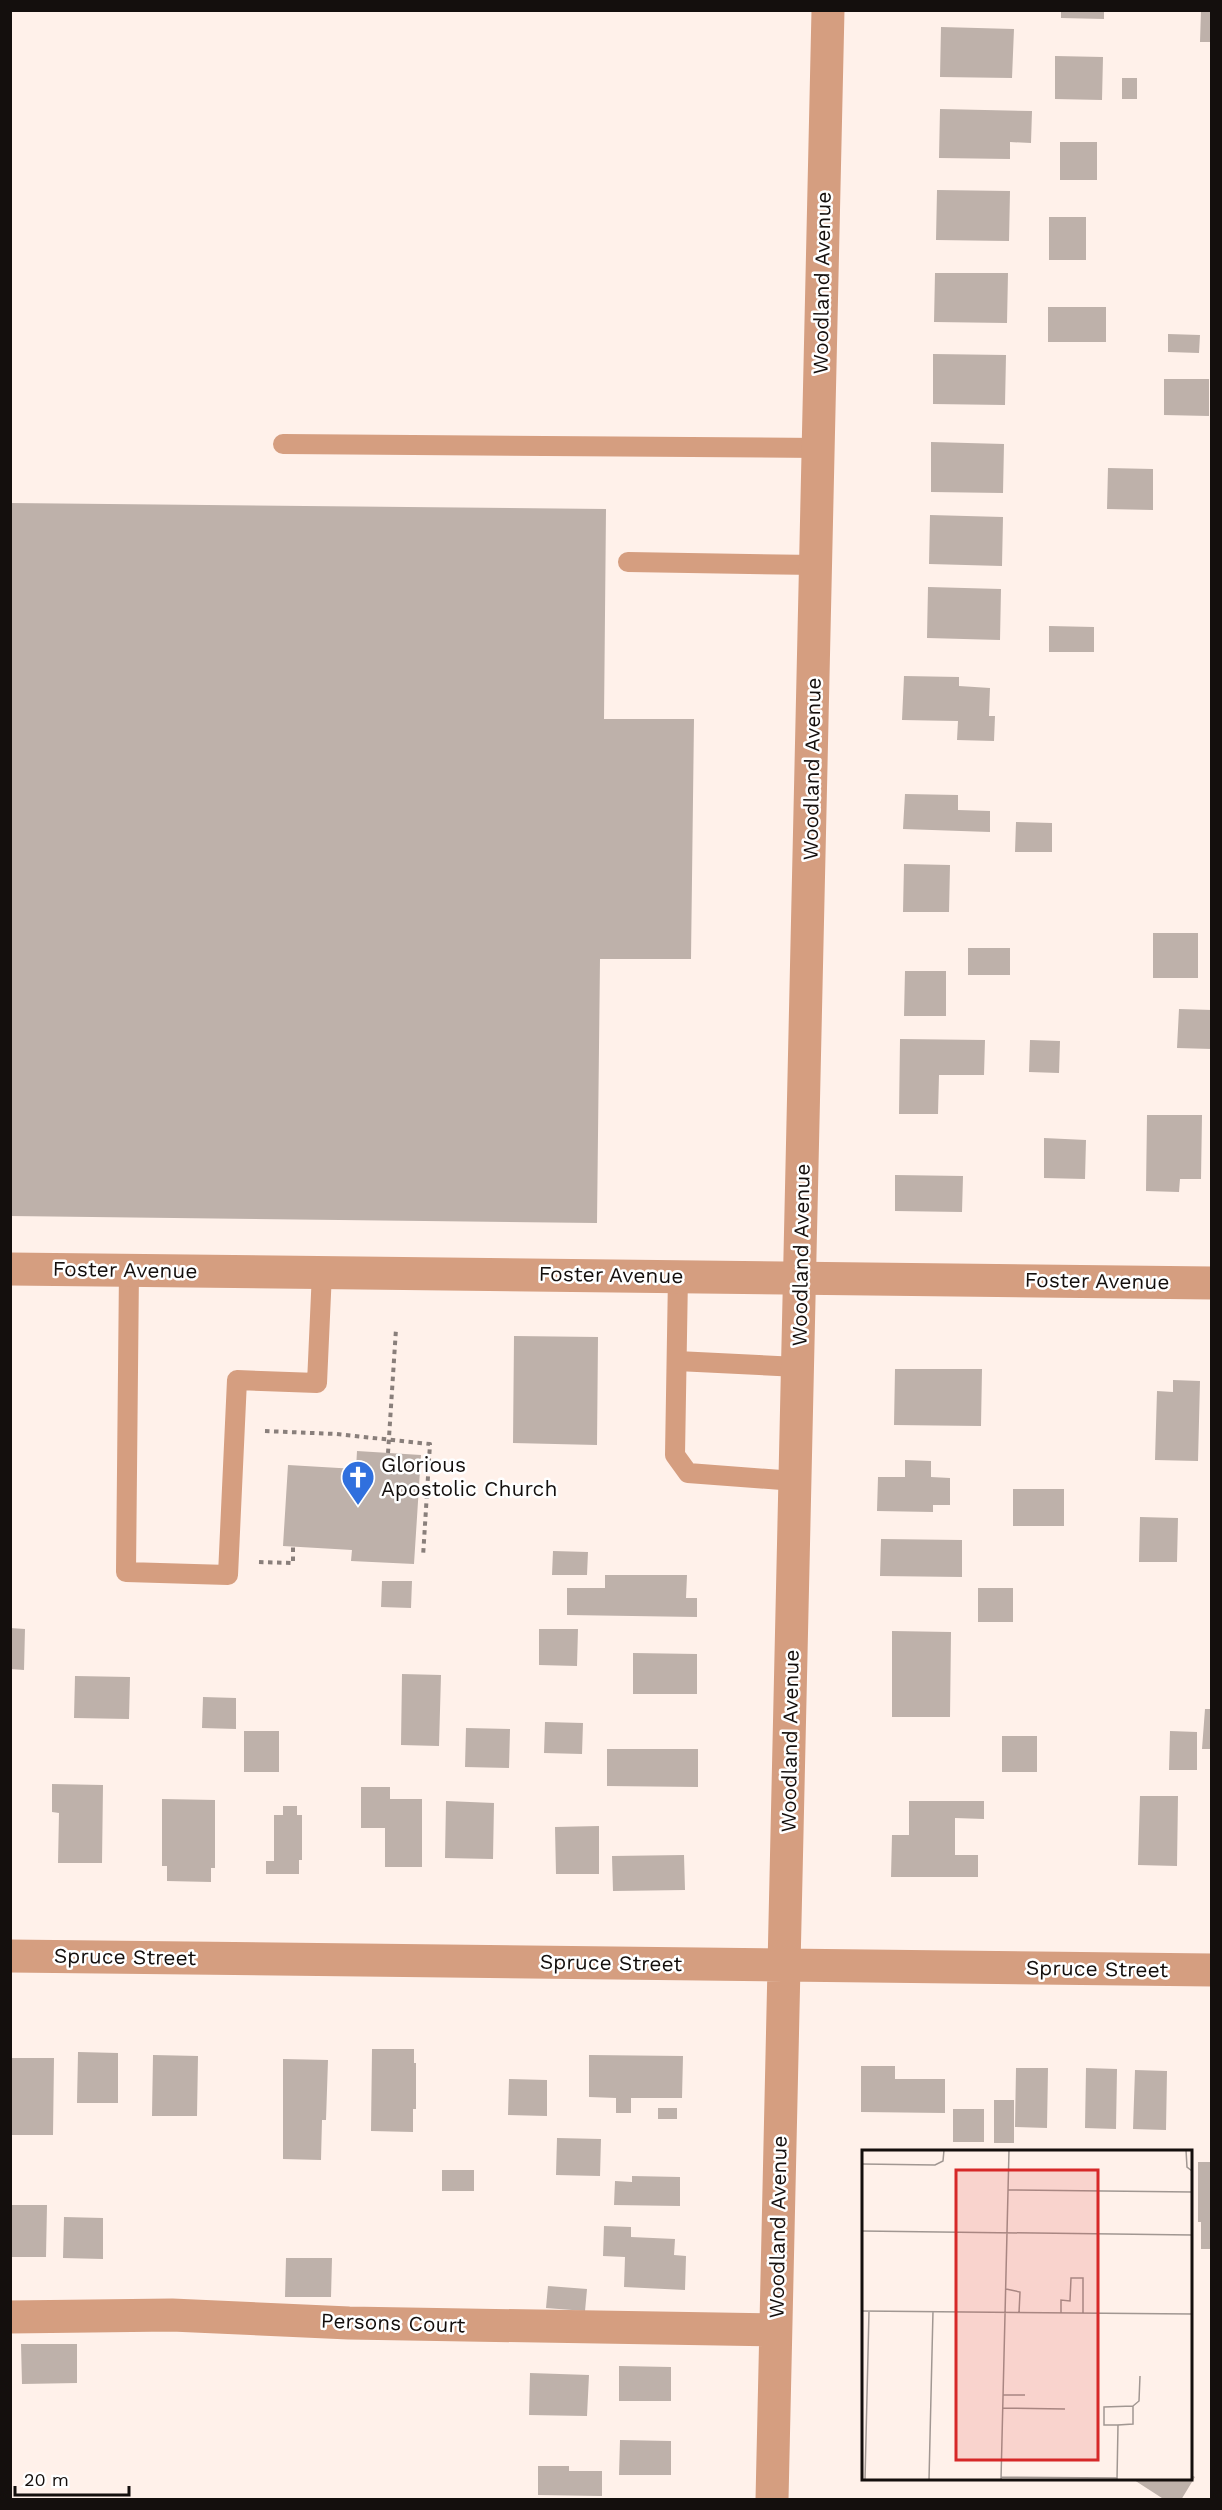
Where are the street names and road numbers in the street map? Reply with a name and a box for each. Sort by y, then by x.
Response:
street label: Woodland Avenue [807,191,836,375]
street label: Woodland Avenue [797,677,826,861]
street label: Woodland Avenue [786,1163,815,1347]
street label: Foster Avenue [52,1256,198,1283]
street label: Foster Avenue [538,1261,684,1288]
street label: Foster Avenue [1024,1267,1170,1294]
street label: Woodland Avenue [775,1649,804,1833]
street label: Spruce Street [54,1943,197,1970]
street label: Spruce Street [540,1949,683,1976]
street label: Spruce Street [1026,1955,1169,1982]
street label: Woodland Avenue [763,2135,792,2319]
street label: Persons Court [320,2307,466,2338]

